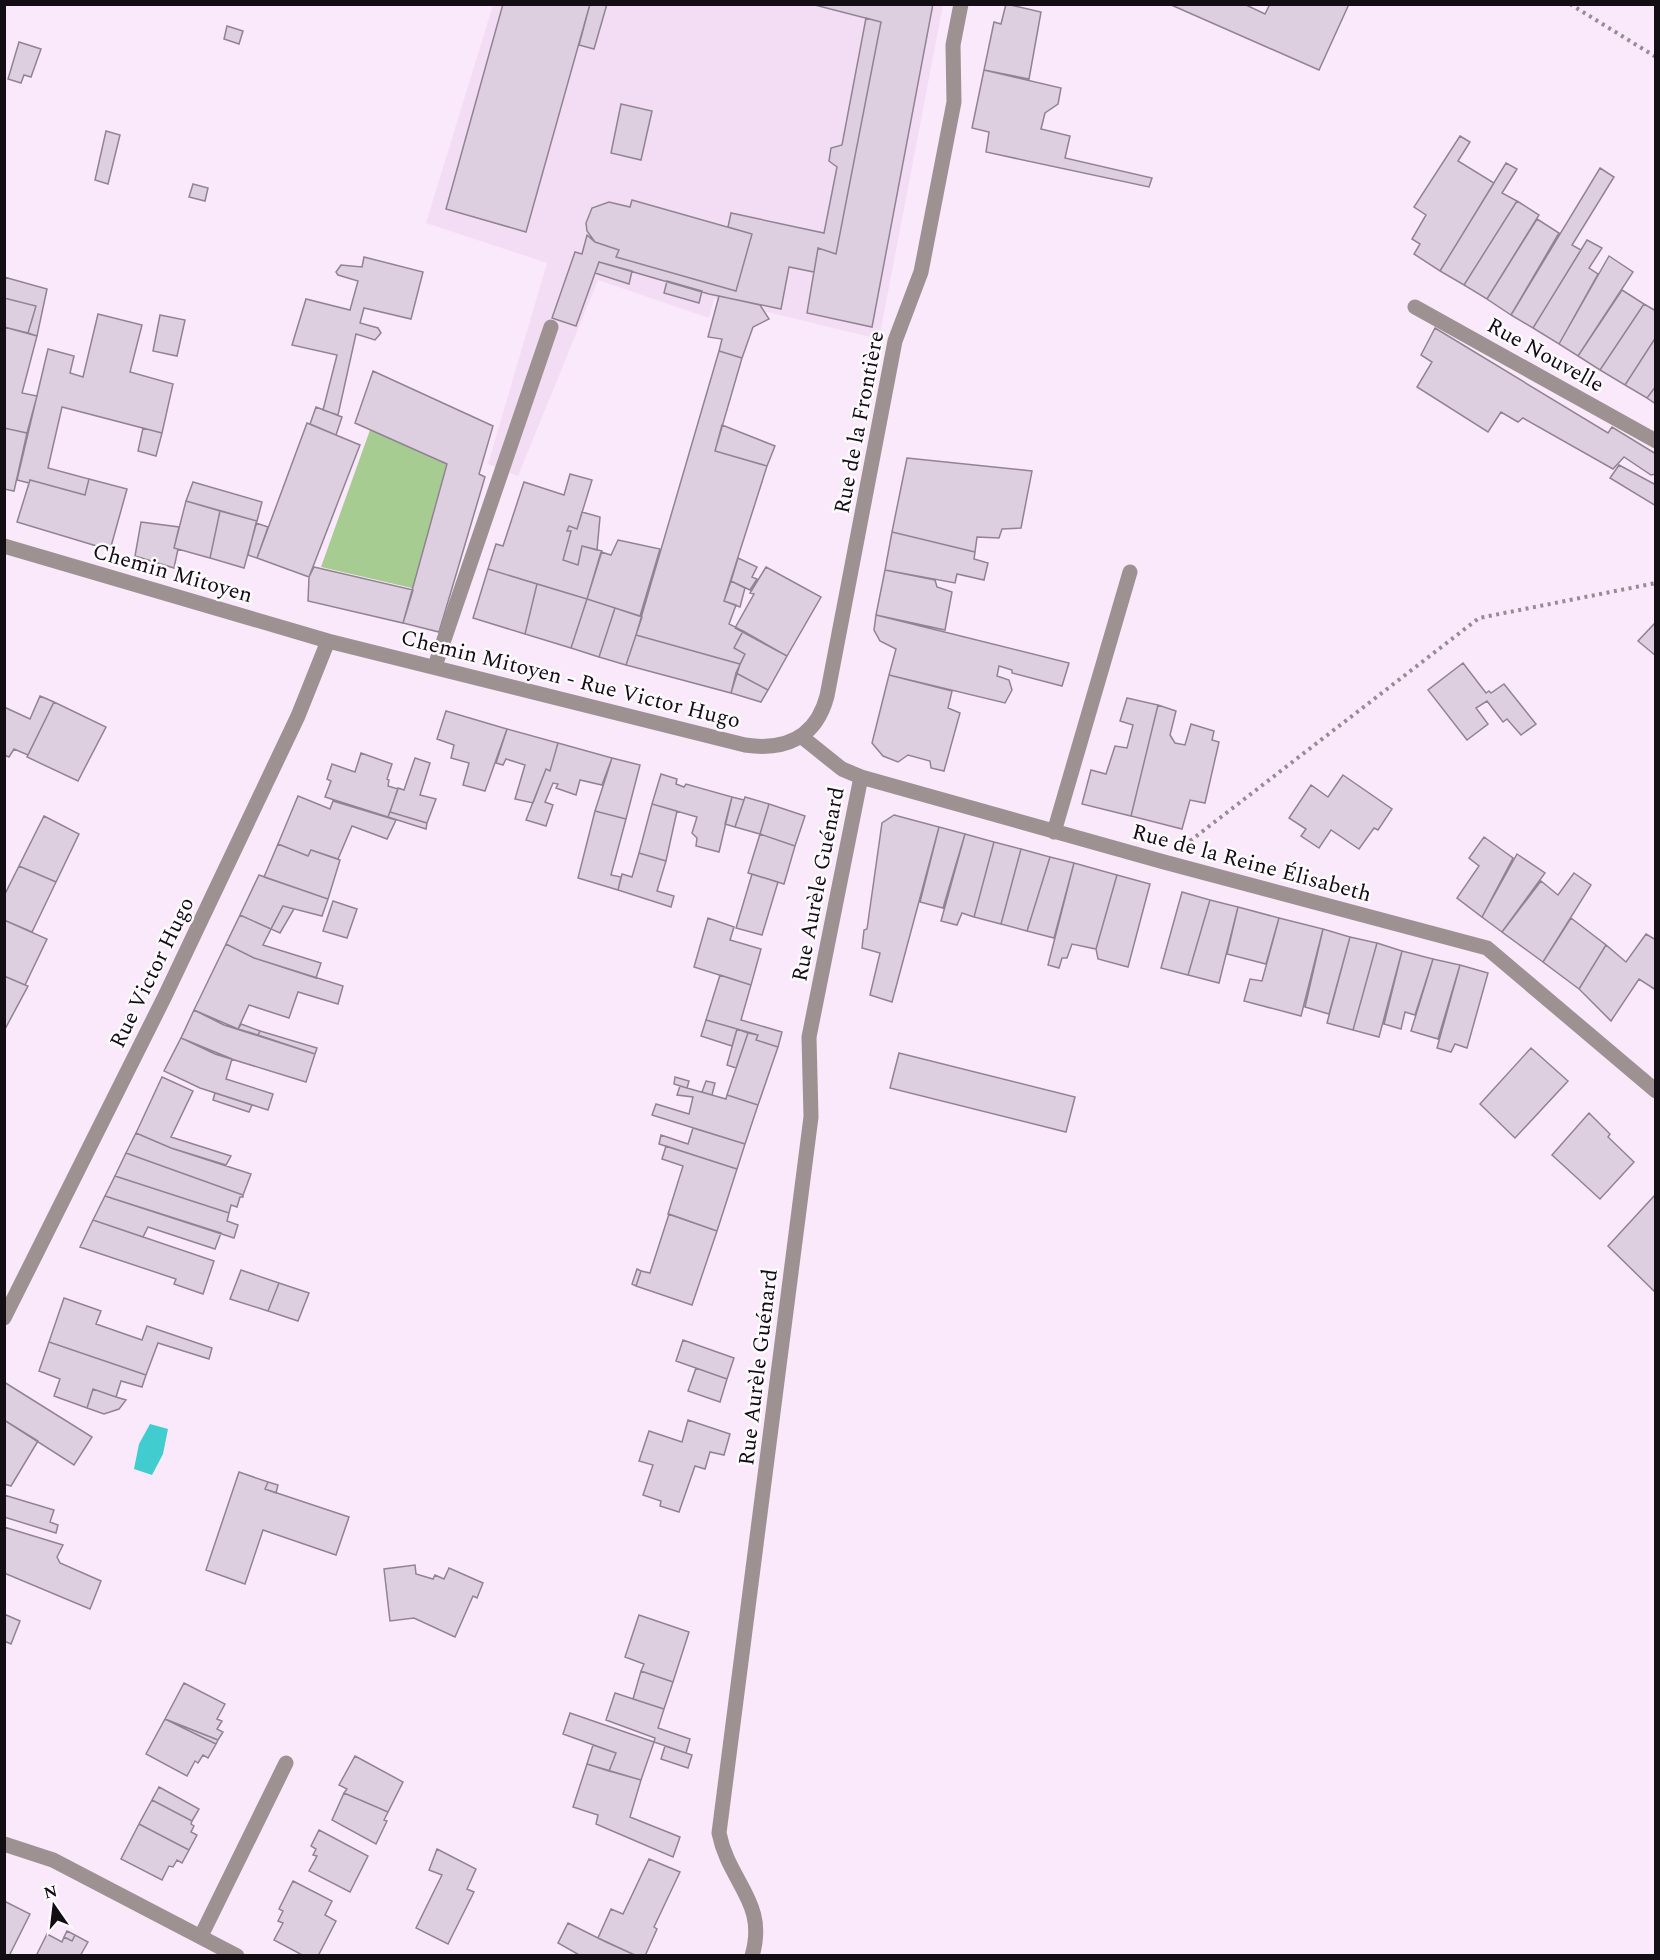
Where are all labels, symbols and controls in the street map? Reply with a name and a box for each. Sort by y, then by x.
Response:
street label: Rue Nouvelle [1481,309,1610,401]
street label: Rue de la Frontière [826,328,893,516]
street label: Chemin Mitoyen [89,535,256,612]
street label: Chemin Mitoyen - Rue Victor Hugo [397,621,744,738]
street label: Rue Aurèle Guénard [783,784,854,985]
street label: Rue de la Reine Élisabeth [1128,816,1375,911]
street label: Rue Victor Hugo [101,892,203,1054]
street label: Rue Aurèle Guénard [730,1267,787,1467]
north arrow [24,1876,84,1936]
text: N [41,1879,60,1906]

